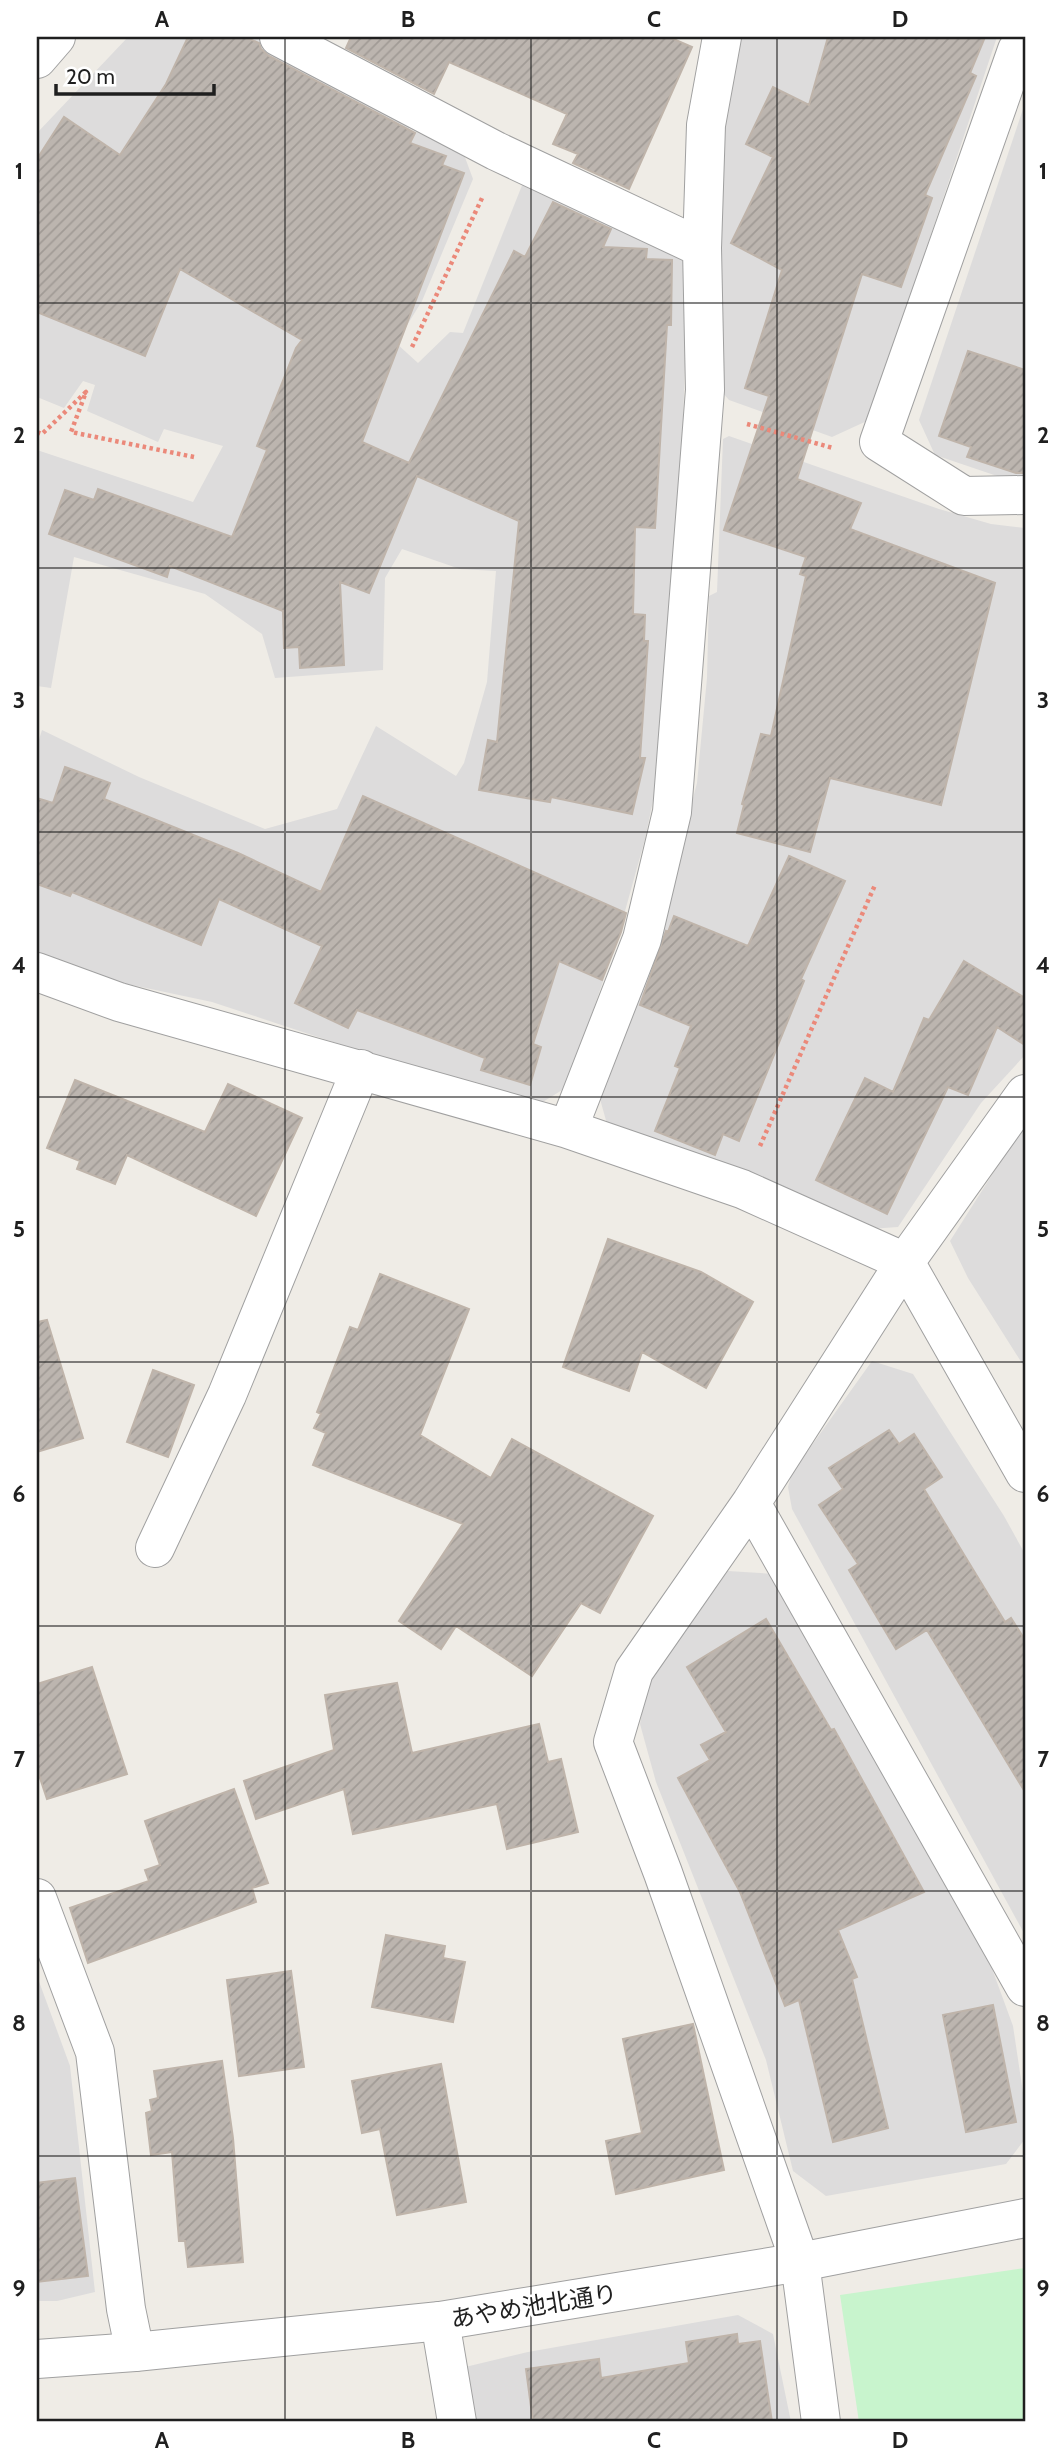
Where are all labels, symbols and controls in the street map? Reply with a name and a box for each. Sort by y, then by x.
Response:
text: A [155,5,170,33]
text: B [401,5,415,33]
text: C [647,5,661,33]
text: D [892,5,908,33]
scale bar [56,52,214,96]
text: 20 m [66,64,115,89]
text: 1 [15,157,23,185]
text: 1 [1039,157,1047,185]
text: 2 [13,421,25,449]
text: 2 [1037,421,1049,449]
text: 3 [13,686,25,714]
text: 3 [1037,686,1049,714]
text: 4 [12,951,26,979]
text: 4 [1036,951,1050,979]
text: 5 [13,1215,25,1243]
text: 5 [1037,1215,1049,1243]
text: 6 [13,1480,25,1508]
text: 6 [1037,1480,1049,1508]
text: 7 [13,1745,25,1773]
text: 7 [1037,1745,1049,1773]
text: 8 [12,2009,26,2037]
text: 8 [1036,2009,1050,2037]
text: 9 [13,2274,25,2302]
text: 9 [1037,2274,1049,2302]
street label: あやめ池北通り [449,2279,619,2333]
text: A [155,2426,170,2454]
text: B [401,2426,415,2454]
text: C [647,2426,661,2454]
text: D [892,2426,908,2454]

